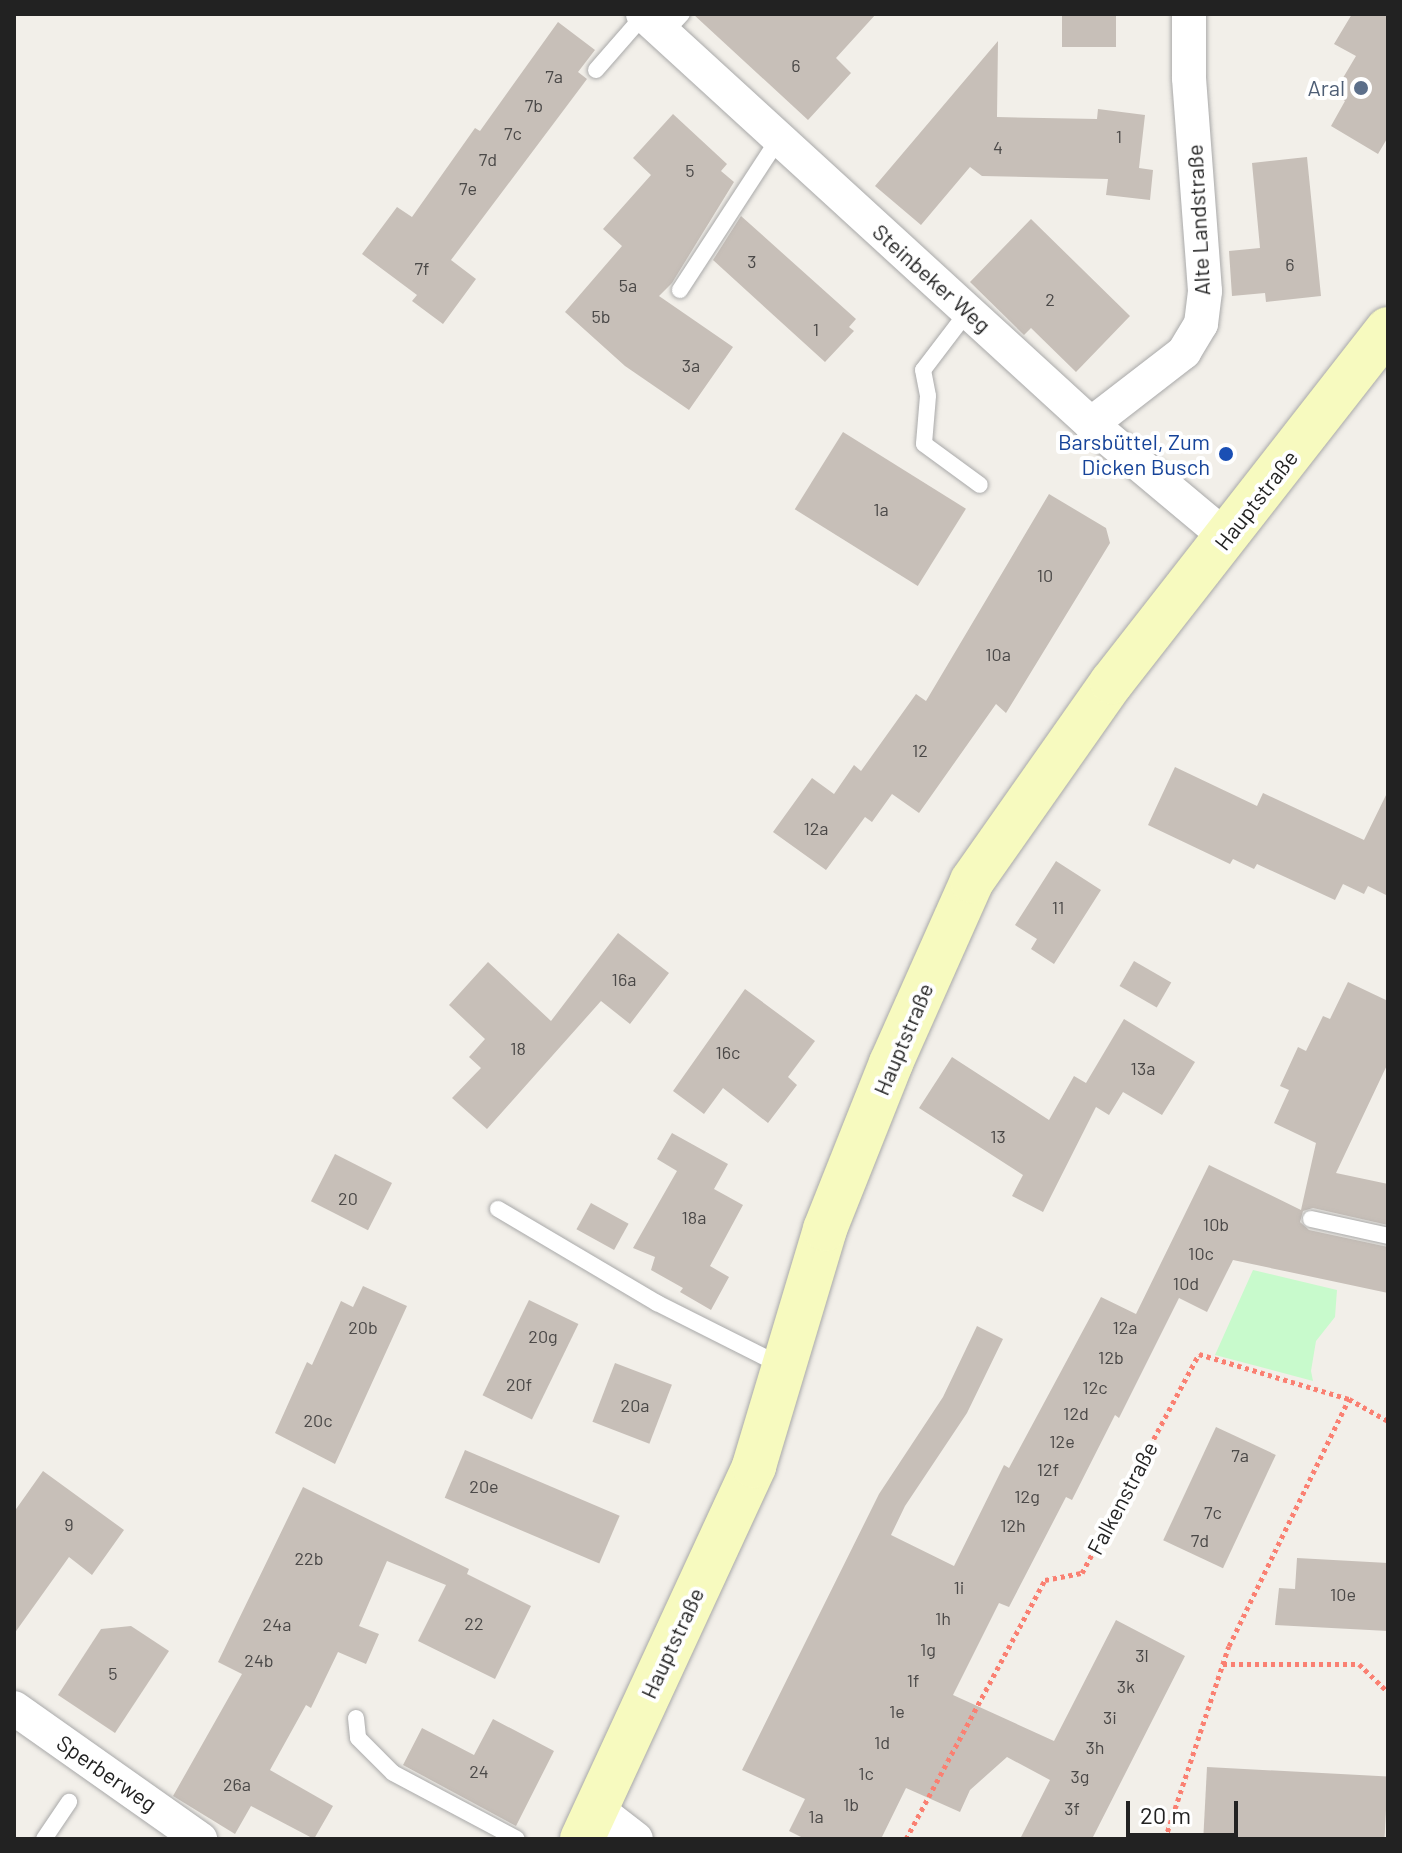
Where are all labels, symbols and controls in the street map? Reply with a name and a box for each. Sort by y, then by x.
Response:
house number: 6 [791,54,801,76]
house number: 7a [545,65,563,87]
place label: Aral [1307,75,1345,101]
marker: Aral [1352,79,1370,97]
house number: 7b [525,94,543,116]
house number: 7c [504,122,522,144]
house number: 1 [1116,125,1122,147]
house number: 4 [993,136,1003,158]
street label: Alte Landstraße [1181,144,1215,296]
house number: 7d [479,148,497,170]
house number: 5 [685,159,695,181]
house number: 7e [459,177,477,199]
street label: Steinbeker Weg [868,218,996,338]
house number: 3 [747,250,757,272]
house number: 6 [1285,253,1295,275]
house number: 7f [415,257,429,279]
house number: 5a [619,274,637,296]
house number: 2 [1045,288,1055,310]
house number: 5b [591,305,611,327]
house number: 1 [813,318,819,340]
house number: 3a [682,354,700,376]
place label: Barsbüttel, Zum Dicken Busch [1058,428,1210,480]
street label: Hauptstraße [1209,445,1303,555]
marker: Barsbüttel, Zum Dicken Busch [1217,445,1235,463]
house number: 1a [873,498,889,520]
house number: 10 [1037,564,1053,586]
house number: 10a [985,643,1011,665]
house number: 12 [912,739,928,761]
house number: 12a [803,817,829,839]
house number: 11 [1052,896,1064,918]
house number: 16a [612,968,636,990]
street label: Hauptstraße [868,979,938,1099]
house number: 18 [510,1037,526,1059]
house number: 16c [716,1041,740,1063]
house number: 13a [1131,1057,1155,1079]
house number: 13 [990,1125,1006,1147]
house number: 20 [338,1187,358,1209]
house number: 18a [682,1206,706,1228]
house number: 10b [1203,1213,1229,1235]
house number: 10c [1188,1242,1214,1264]
house number: 10d [1173,1272,1199,1294]
house number: 20b [348,1316,378,1338]
house number: 12a [1112,1316,1138,1338]
house number: 20g [528,1325,558,1347]
house number: 12b [1098,1346,1124,1368]
house number: 20f [506,1373,532,1395]
house number: 12c [1082,1376,1108,1398]
house number: 20a [620,1394,650,1416]
house number: 12d [1063,1402,1089,1424]
house number: 20c [303,1409,333,1431]
house number: 12e [1049,1430,1075,1452]
street label: Falkenstraße [1081,1437,1163,1559]
house number: 7a [1231,1444,1249,1466]
house number: 12f [1037,1458,1059,1480]
house number: 20e [469,1475,499,1497]
house number: 12g [1014,1485,1040,1507]
house number: 7c [1204,1501,1222,1523]
house number: 9 [64,1513,74,1535]
house number: 12h [1000,1514,1026,1536]
house number: 7d [1191,1529,1209,1551]
house number: 22b [294,1547,324,1569]
house number: 1i [954,1576,964,1598]
street label: Hauptstraße [635,1583,709,1703]
house number: 10e [1330,1583,1356,1605]
house number: 1h [935,1607,951,1629]
house number: 22 [464,1612,484,1634]
house number: 24a [263,1613,291,1635]
house number: 1g [920,1638,936,1660]
house number: 3l [1135,1644,1149,1666]
house number: 24b [244,1649,274,1671]
house number: 5 [108,1662,118,1684]
house number: 1f [907,1669,919,1691]
house number: 3k [1117,1675,1135,1697]
house number: 1e [889,1700,905,1722]
house number: 3i [1103,1706,1117,1728]
street label: Sperberweg [52,1729,162,1817]
house number: 1d [874,1731,890,1753]
house number: 3h [1086,1736,1104,1758]
house number: 24 [469,1760,489,1782]
house number: 1c [858,1762,874,1784]
house number: 3g [1071,1765,1089,1787]
house number: 26a [223,1773,251,1795]
scale bar [1130,1785,1242,1835]
house number: 1b [843,1793,859,1815]
house number: 3f [1064,1797,1080,1819]
text: 20 m [1140,1800,1191,1829]
house number: 1a [808,1805,824,1827]

